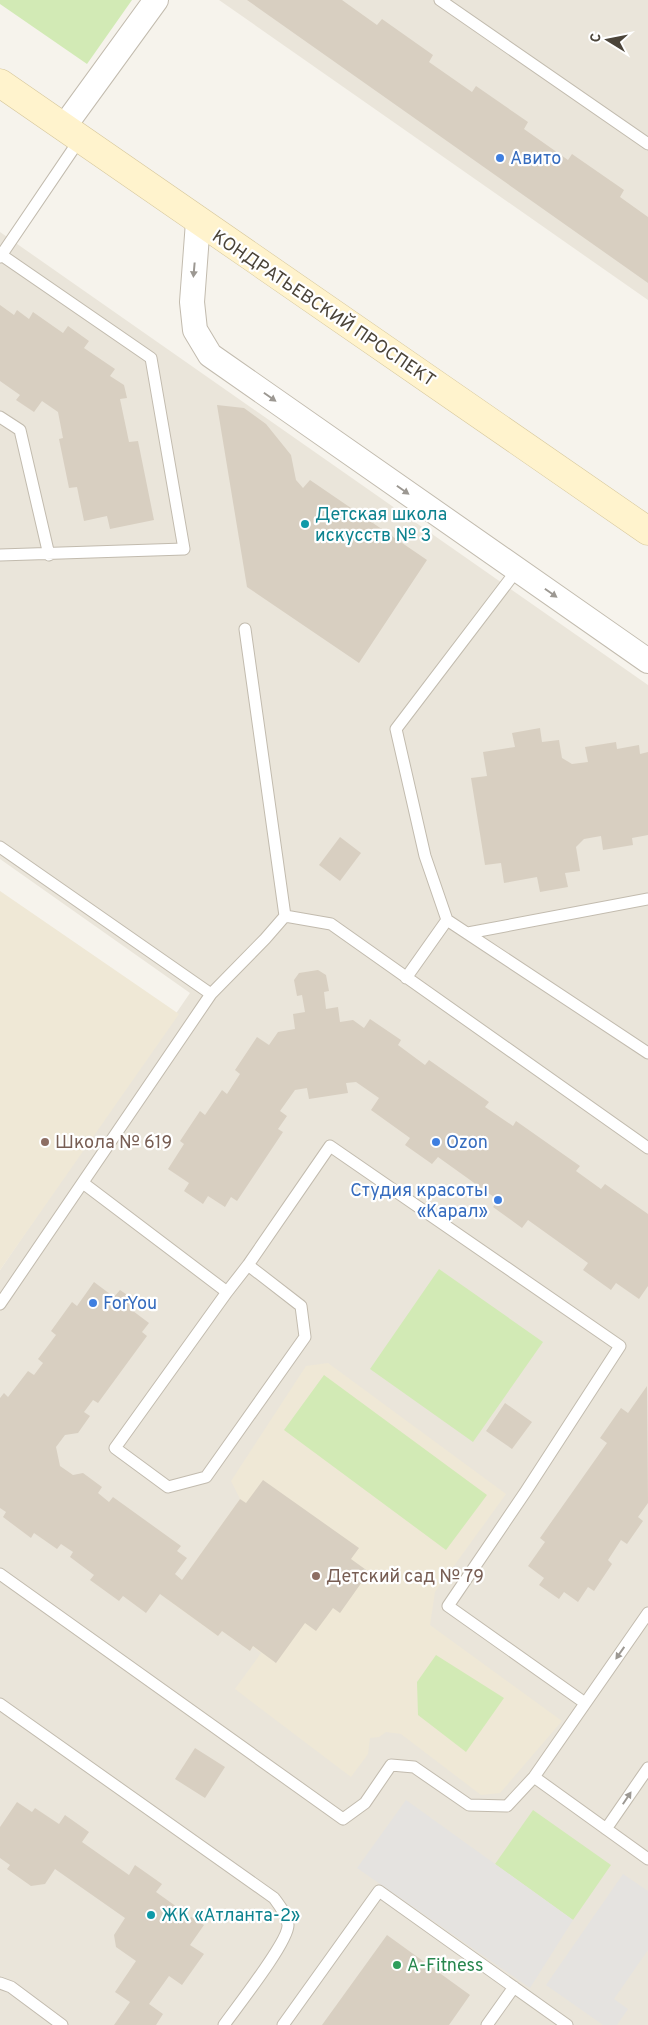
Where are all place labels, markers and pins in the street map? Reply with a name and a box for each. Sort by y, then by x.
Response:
place label: Авито [510,148,561,171]
marker: Авито [494,152,506,164]
place label: Детская школа искусств № 3 [315,504,447,548]
marker: Детская школа искусств № 3 [299,518,311,530]
place label: Школа № 619 [55,1132,172,1155]
place label: Ozon [446,1132,488,1155]
marker: Школа № 619 [39,1136,51,1148]
marker: Ozon [430,1136,442,1148]
place label: Студия красоты «Карал» [350,1180,488,1224]
marker: Студия красоты «Карал» [492,1194,504,1206]
place label: ForYou [103,1293,157,1316]
marker: ForYou [87,1297,99,1309]
place label: Детский сад № 79 [326,1566,484,1589]
marker: Детский сад № 79 [310,1570,322,1582]
place label: ЖК «Атланта-2» [161,1905,300,1928]
marker: ЖК «Атланта-2» [145,1909,157,1921]
place label: A-Fitness [407,1955,484,1978]
marker: A-Fitness [391,1959,403,1971]

